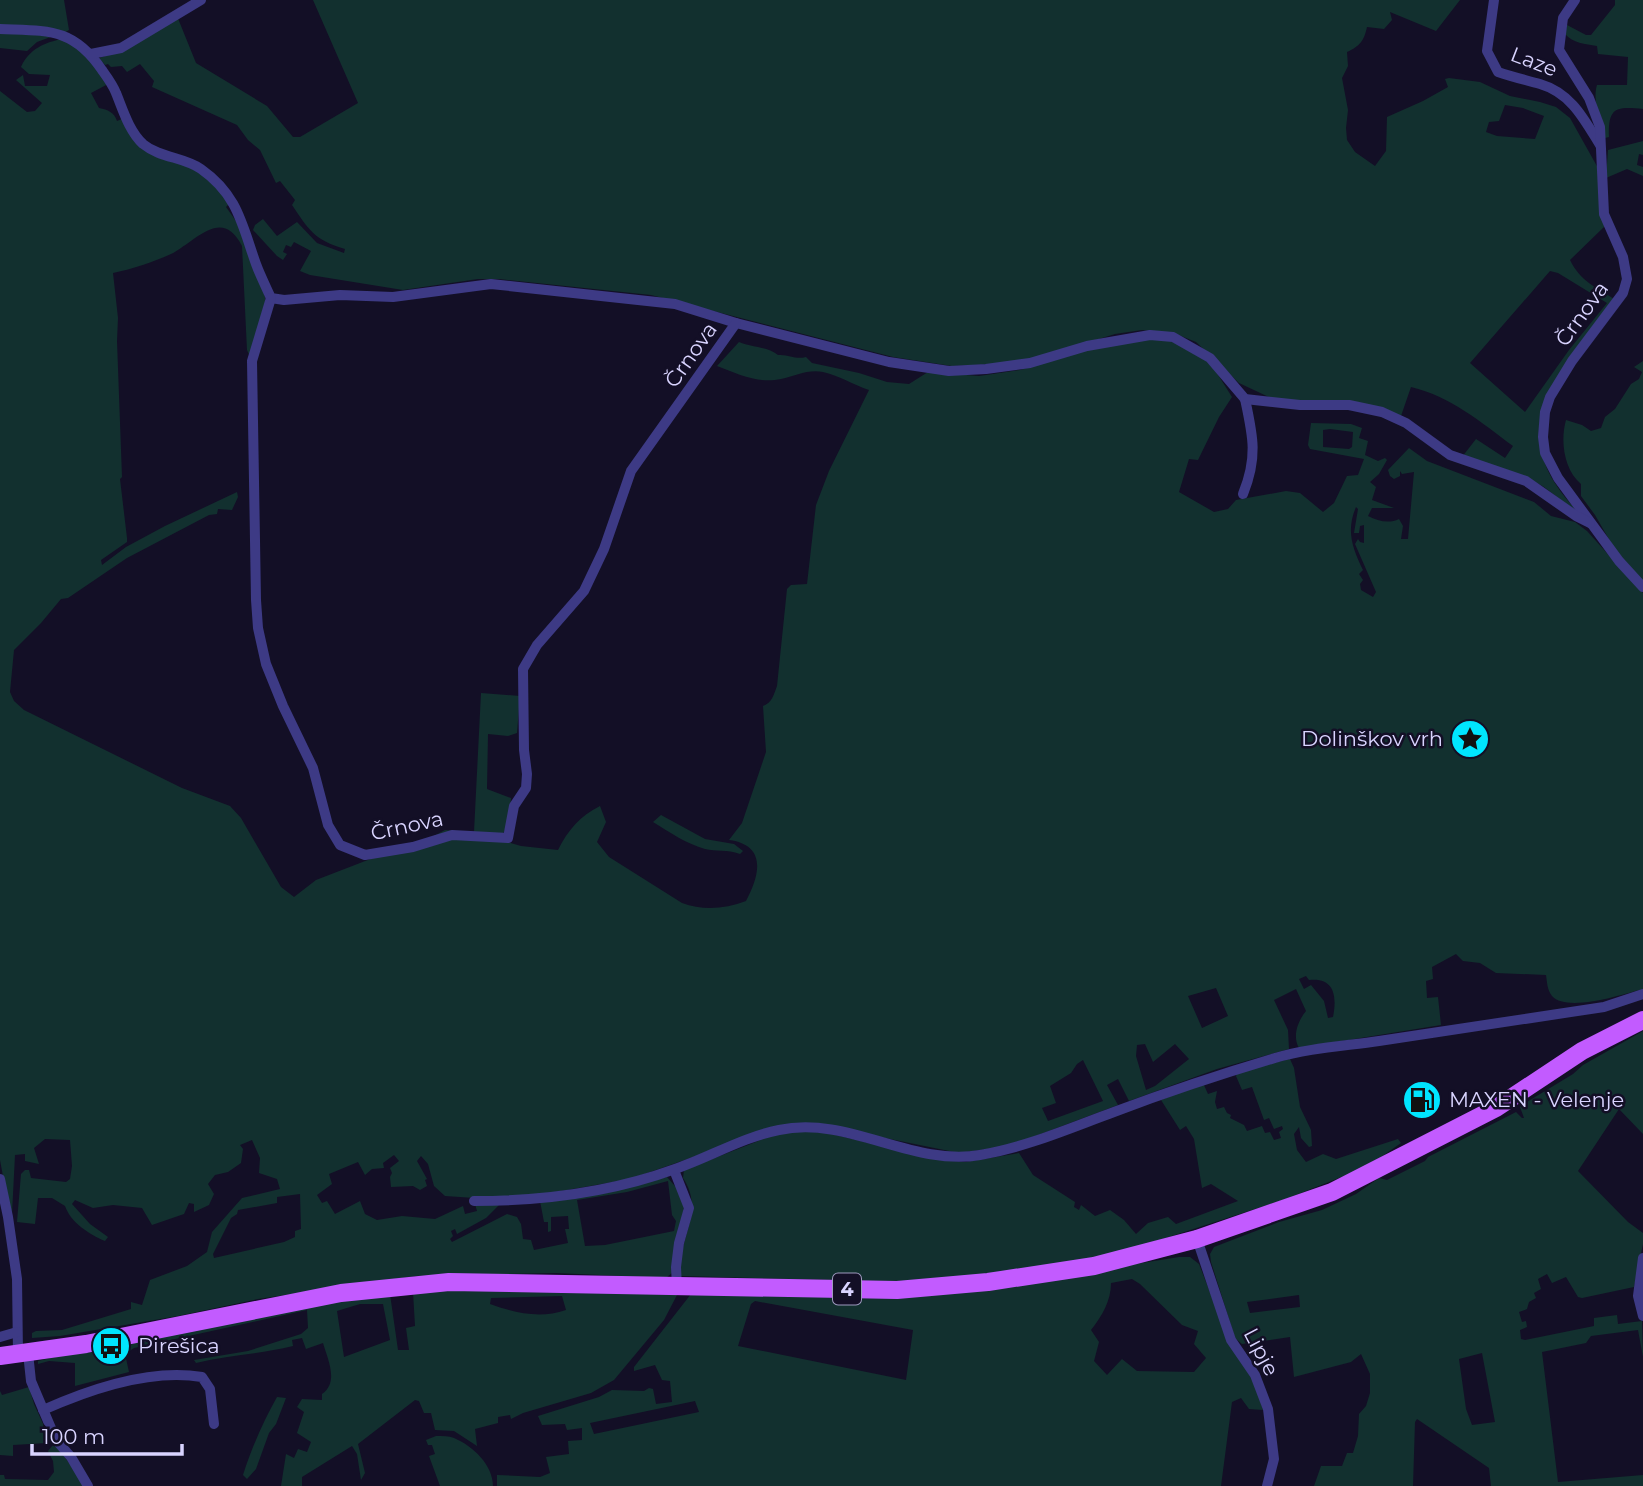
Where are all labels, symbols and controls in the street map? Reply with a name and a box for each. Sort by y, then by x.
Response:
street label: Laze [1507,41,1561,82]
street label: Črnova [1550,277,1613,351]
street label: Črnova [659,317,722,392]
place icon: Dolinškov vrh [1449,718,1491,760]
place label: Dolinškov vrh [1301,726,1443,751]
street label: Črnova [368,806,446,845]
fuel station icon: MAXEN - Velenje [1401,1079,1443,1121]
place label: MAXEN - Velenje [1449,1087,1624,1112]
road number: 4 [833,1274,861,1304]
street label: Lipje [1239,1324,1284,1380]
bus stop icon: Pirešica [90,1325,132,1367]
place label: Pirešica [138,1333,220,1358]
scale bar [32,1412,182,1456]
text: 100 m [42,1424,105,1449]

